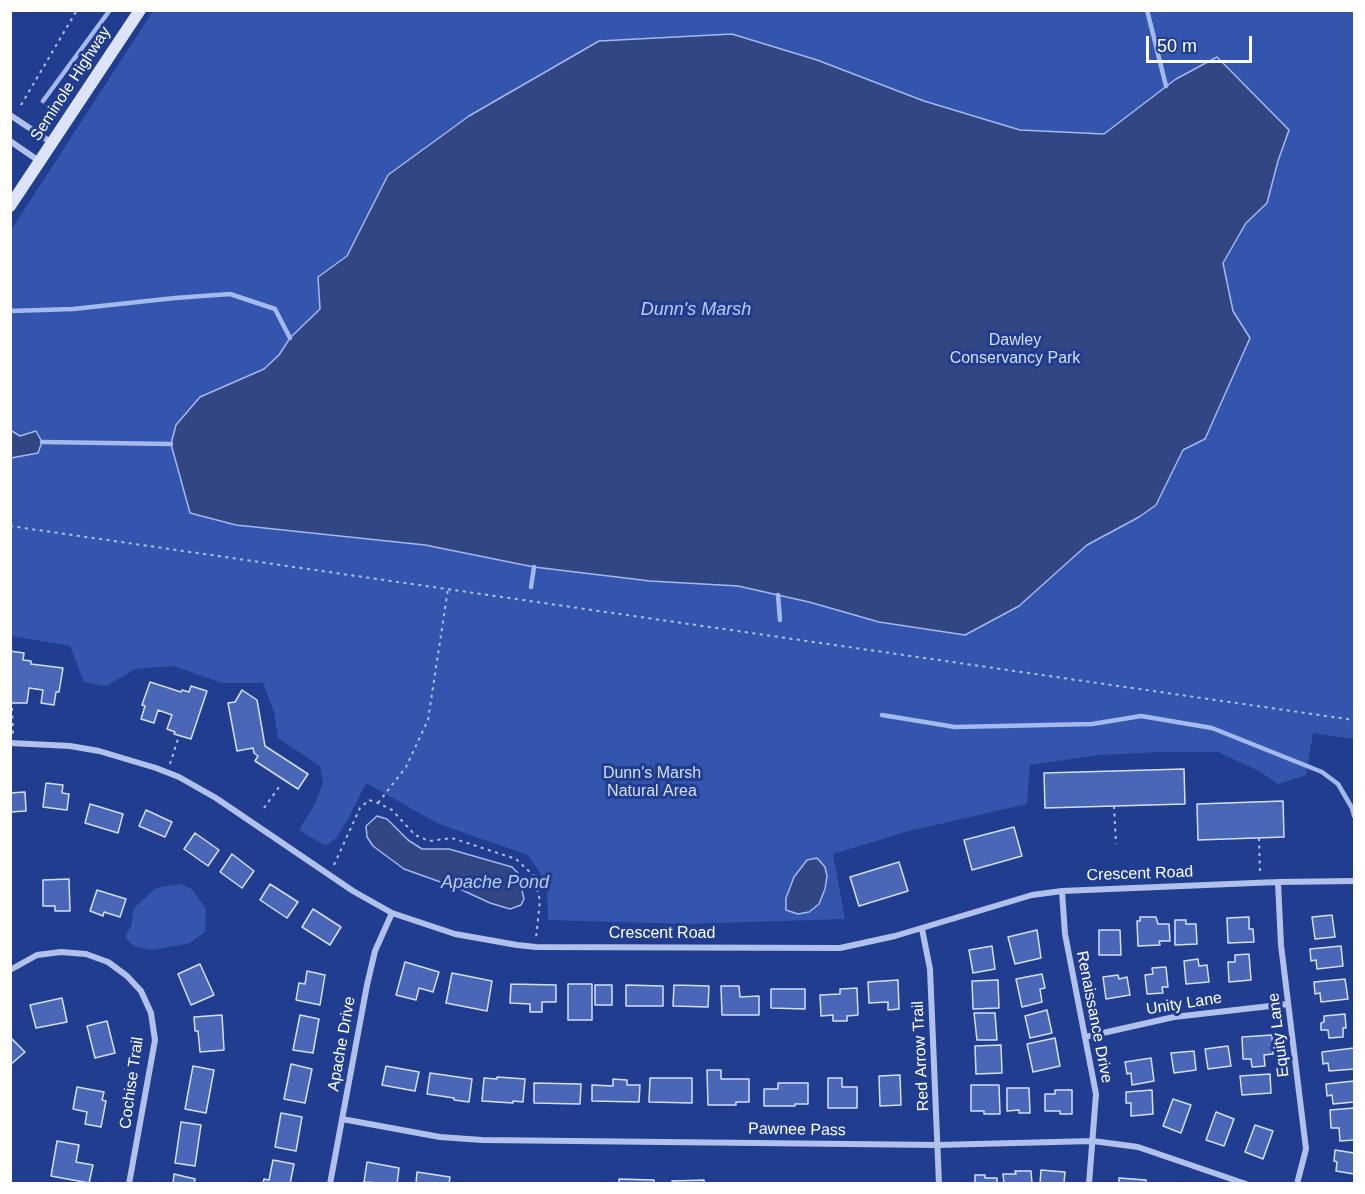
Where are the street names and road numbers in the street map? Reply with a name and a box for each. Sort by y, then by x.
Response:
street label: Seminole Highway [27,23,115,145]
street label: Crescent Road [1086,863,1194,885]
street label: Crescent Road [609,924,715,944]
street label: Renaissance Drive [1072,949,1116,1085]
street label: Unity Lane [1145,989,1223,1019]
street label: Equity Lane [1264,992,1294,1078]
street label: Apache Drive [324,995,360,1093]
street label: Red Arrow Trail [909,1000,933,1112]
street label: Cochise Trail [116,1036,148,1130]
street label: Pawnee Pass [748,1120,846,1140]

